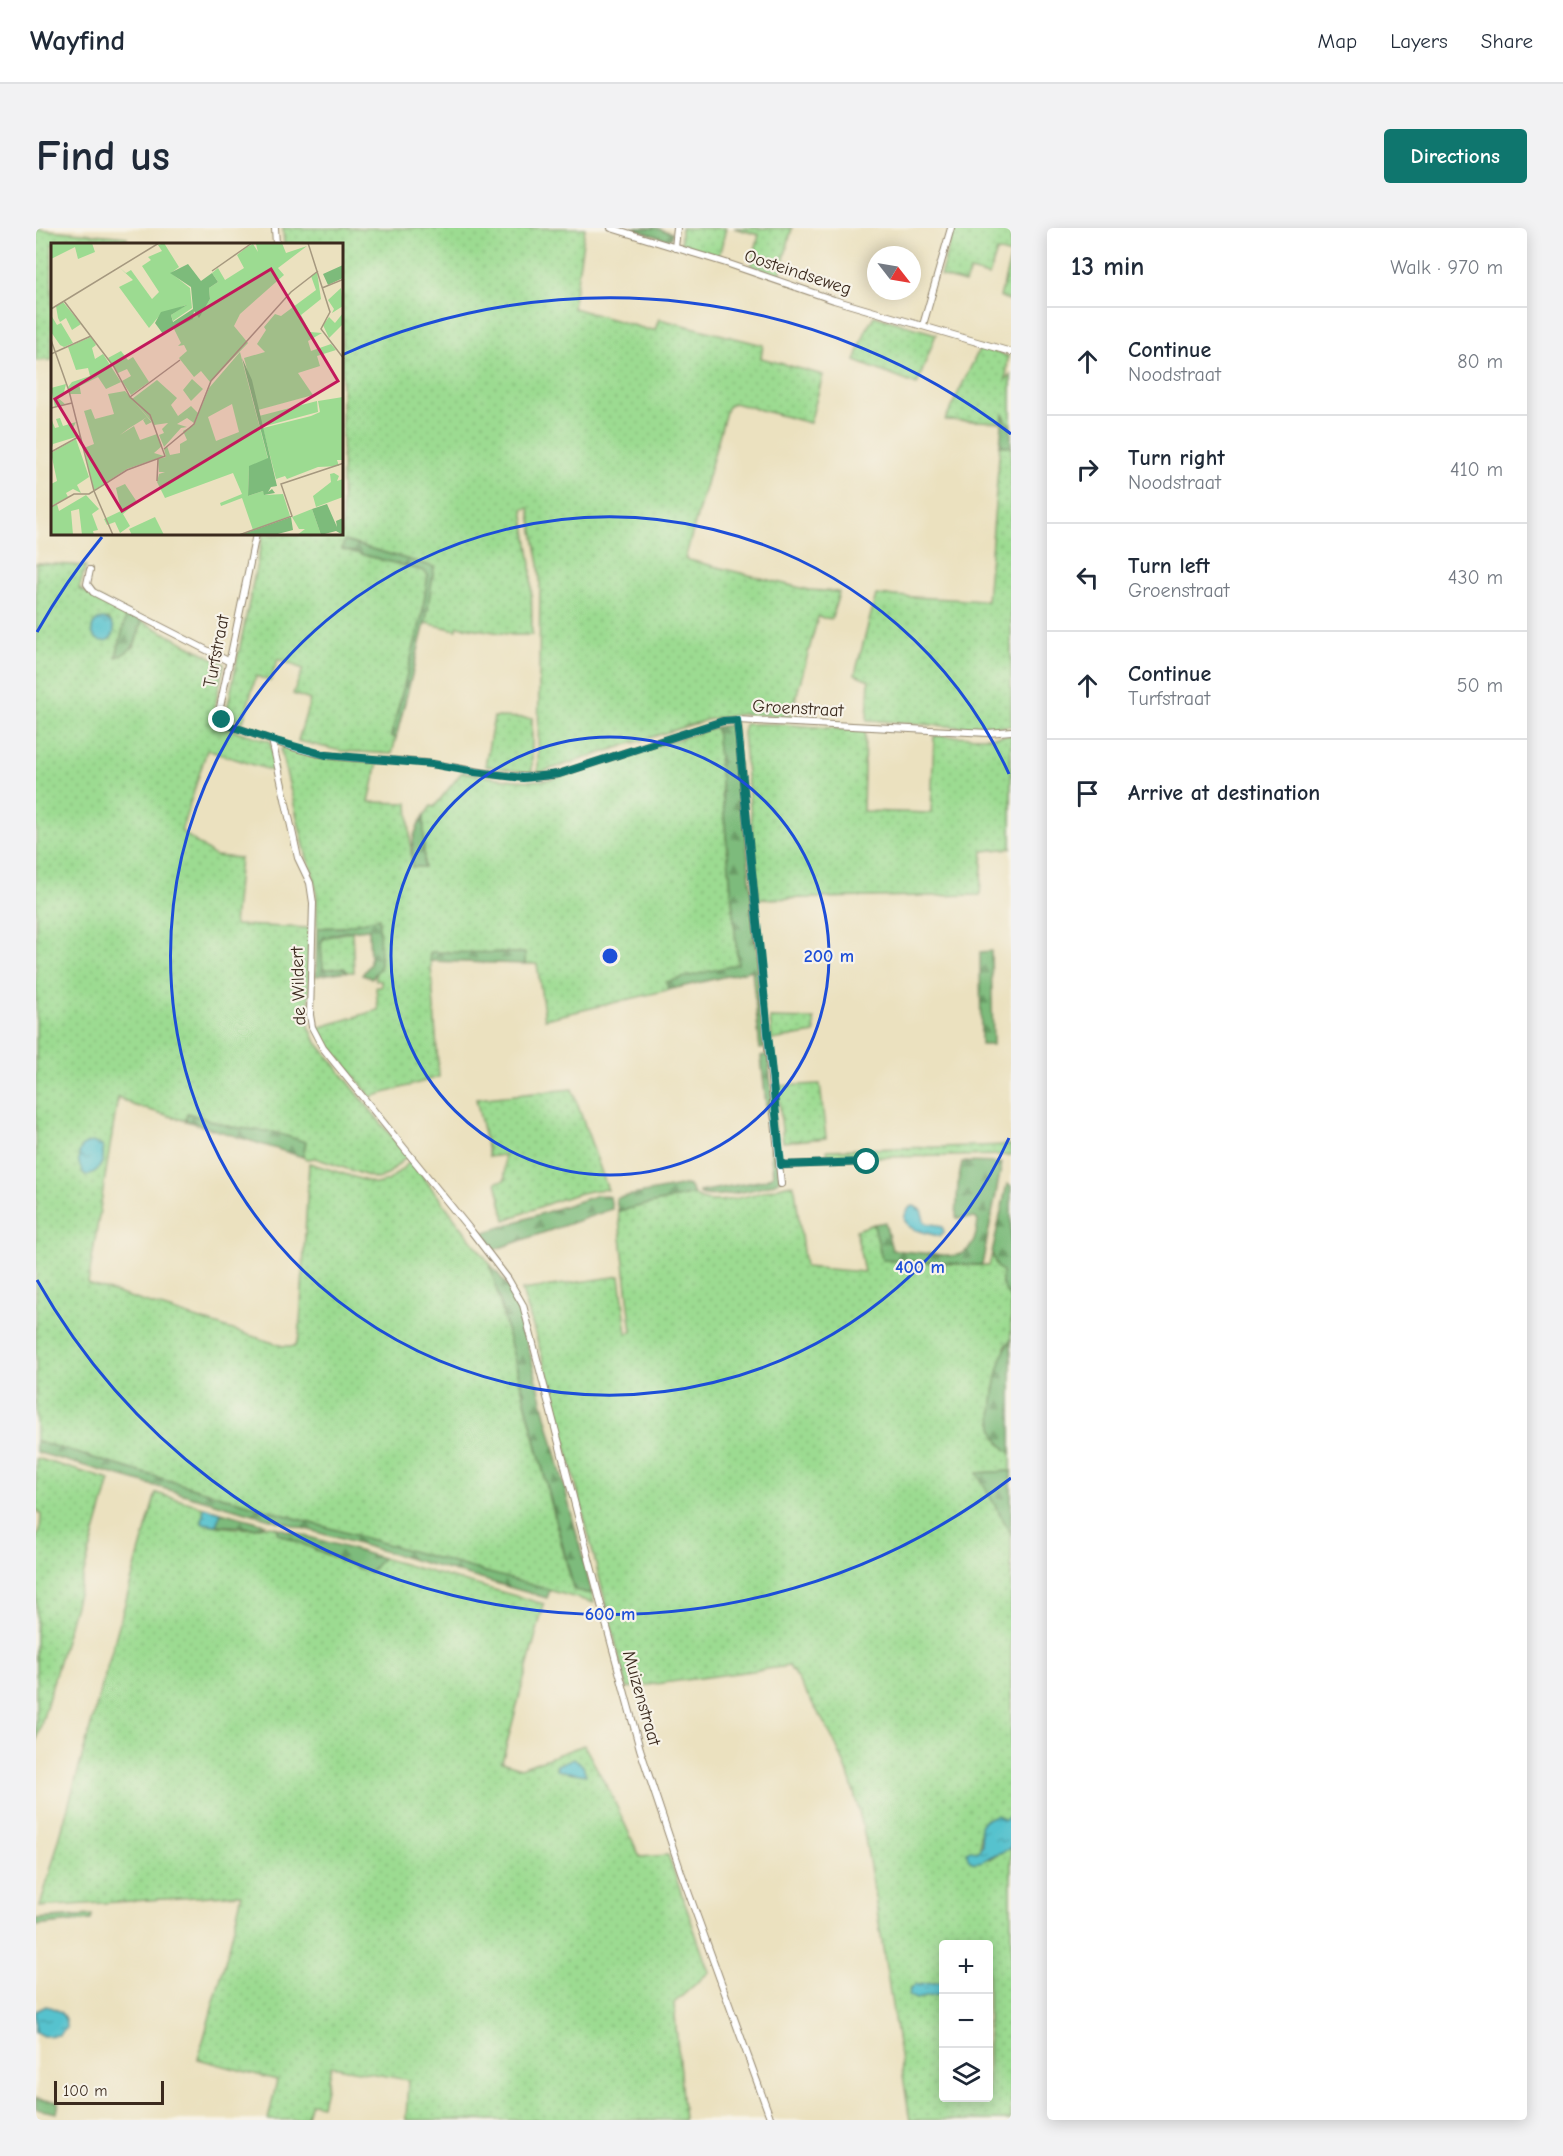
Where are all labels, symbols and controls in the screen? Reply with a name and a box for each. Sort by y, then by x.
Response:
text: Wayfind [30,25,125,57]
text: Map [1318,29,1357,53]
text: Layers [1390,29,1448,53]
text: Share [1481,29,1533,53]
button: Directions [1384,129,1527,183]
text: Find us [36,132,170,181]
inset map [51,243,344,536]
street label: Oosteindseweg [742,245,854,300]
north arrow [867,246,921,300]
text: 13 min [1071,252,1144,282]
text: Walk · 970 m [1390,256,1503,279]
text: Continue [1128,337,1211,363]
icon: ahead [1071,345,1104,378]
text: 80 m [1457,350,1503,373]
text: Noodstraat [1128,363,1221,386]
text: Turn right [1128,445,1225,471]
icon: right [1071,453,1104,486]
text: 410 m [1450,458,1503,481]
text: Noodstraat [1128,471,1221,494]
text: Turn left [1128,553,1210,579]
icon: left [1071,561,1104,594]
text: 430 m [1448,566,1503,589]
text: Groenstraat [1128,579,1230,602]
street label: Turfstraat [199,612,234,689]
text: Continue [1128,661,1211,687]
icon: ahead [1071,669,1104,702]
text: 50 m [1457,674,1503,697]
text: Turfstraat [1128,687,1210,710]
street label: Groenstraat [752,696,845,721]
route end [208,706,234,732]
icon: arrive [1071,777,1104,810]
text: Arrive at destination [1128,780,1320,806]
street label: de Wildert [287,945,310,1026]
centre of rings [600,946,620,966]
text: 200 m [804,946,854,967]
route start [853,1148,879,1174]
text: 400 m [895,1257,945,1278]
text: 600 m [585,1604,635,1625]
street label: Muizenstraat [618,1648,665,1749]
map controls [939,1940,993,2102]
button: + [939,1940,993,1994]
button: − [939,1994,993,2048]
button: layers [939,2048,993,2102]
scale bar [54,2078,164,2106]
text: 100 m [63,2082,107,2100]

